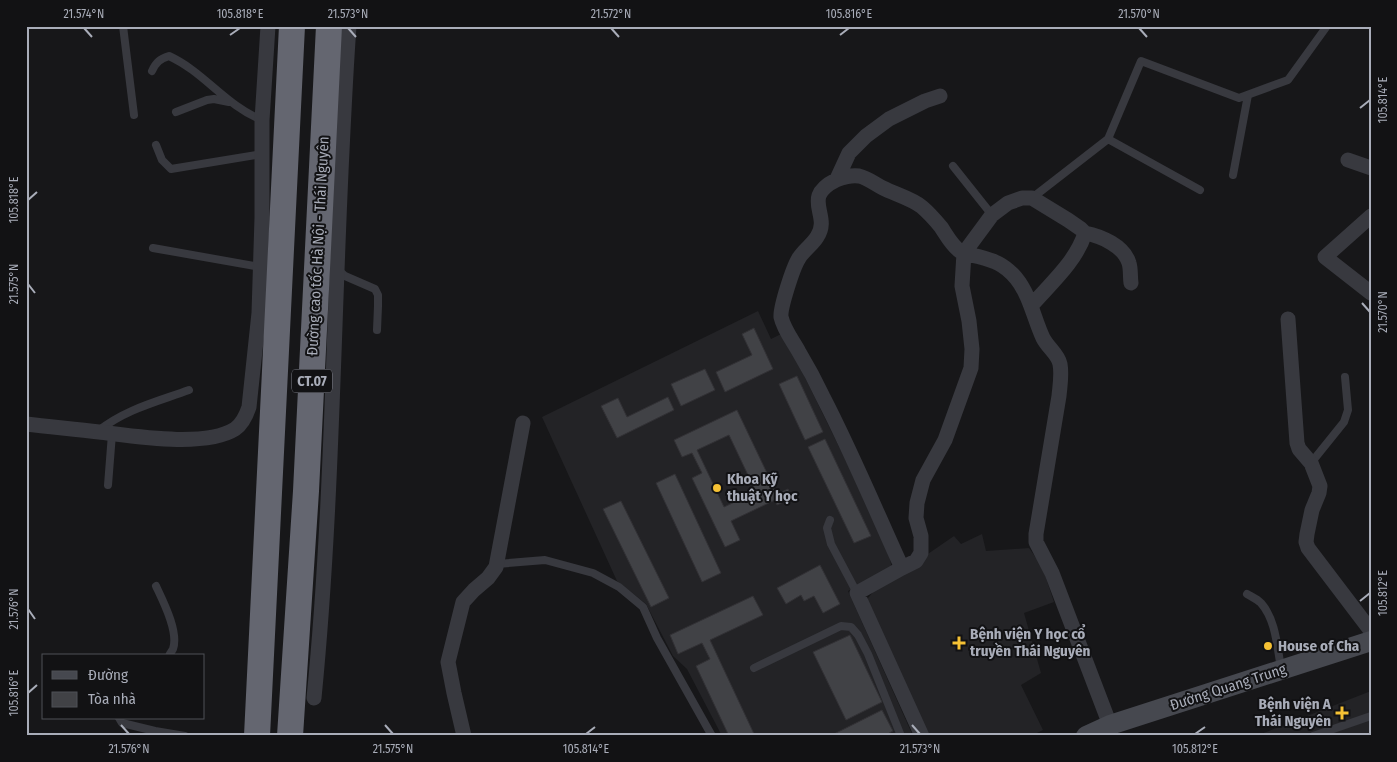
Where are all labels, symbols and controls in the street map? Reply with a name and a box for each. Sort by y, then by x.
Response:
text: 21.574°N [64,7,104,21]
text: 105.818°E [217,7,264,21]
text: 21.573°N [328,7,368,21]
text: 21.572°N [591,7,631,21]
text: 105.816°E [826,7,873,21]
text: 21.570°N [1118,7,1160,21]
text: 105.814°E [1376,76,1390,123]
street label: Đường cao tốc Hà Nội - Thái Nguyên [303,136,333,356]
text: 105.818°E [7,176,21,223]
text: 21.575°N [7,264,21,304]
text: 21.570°N [1376,291,1390,333]
road number: CT.07 [292,370,332,392]
place label: Khoa Kỹ thuật Y học [727,470,798,505]
marker: Khoa Kỹ thuật Y học [711,482,723,494]
text: 105.812°E [1376,570,1390,616]
text: 21.576°N [7,589,21,629]
place label: Bệnh viện Y học cổ truyền Thái Nguyên [970,624,1091,660]
marker: Bệnh viện Y học cổ truyền Thái Nguyên [952,636,966,650]
place label: House of Cha [1278,637,1360,655]
marker: House of Cha [1262,640,1274,652]
legend [42,654,205,720]
street label: Đường Quang Trung [1168,660,1288,714]
text: Đường [88,666,128,684]
text: 105.816°E [7,669,21,716]
text: Tòa nhà [88,690,136,708]
place label: Bệnh viện A Thái Nguyên [1255,695,1332,730]
marker: Bệnh viện A Thái Nguyên [1335,706,1349,720]
text: 21.576°N [109,742,149,756]
text: 21.575°N [373,742,413,756]
text: 105.814°E [563,742,610,756]
text: 21.573°N [900,742,940,756]
text: 105.812°E [1172,742,1218,756]

